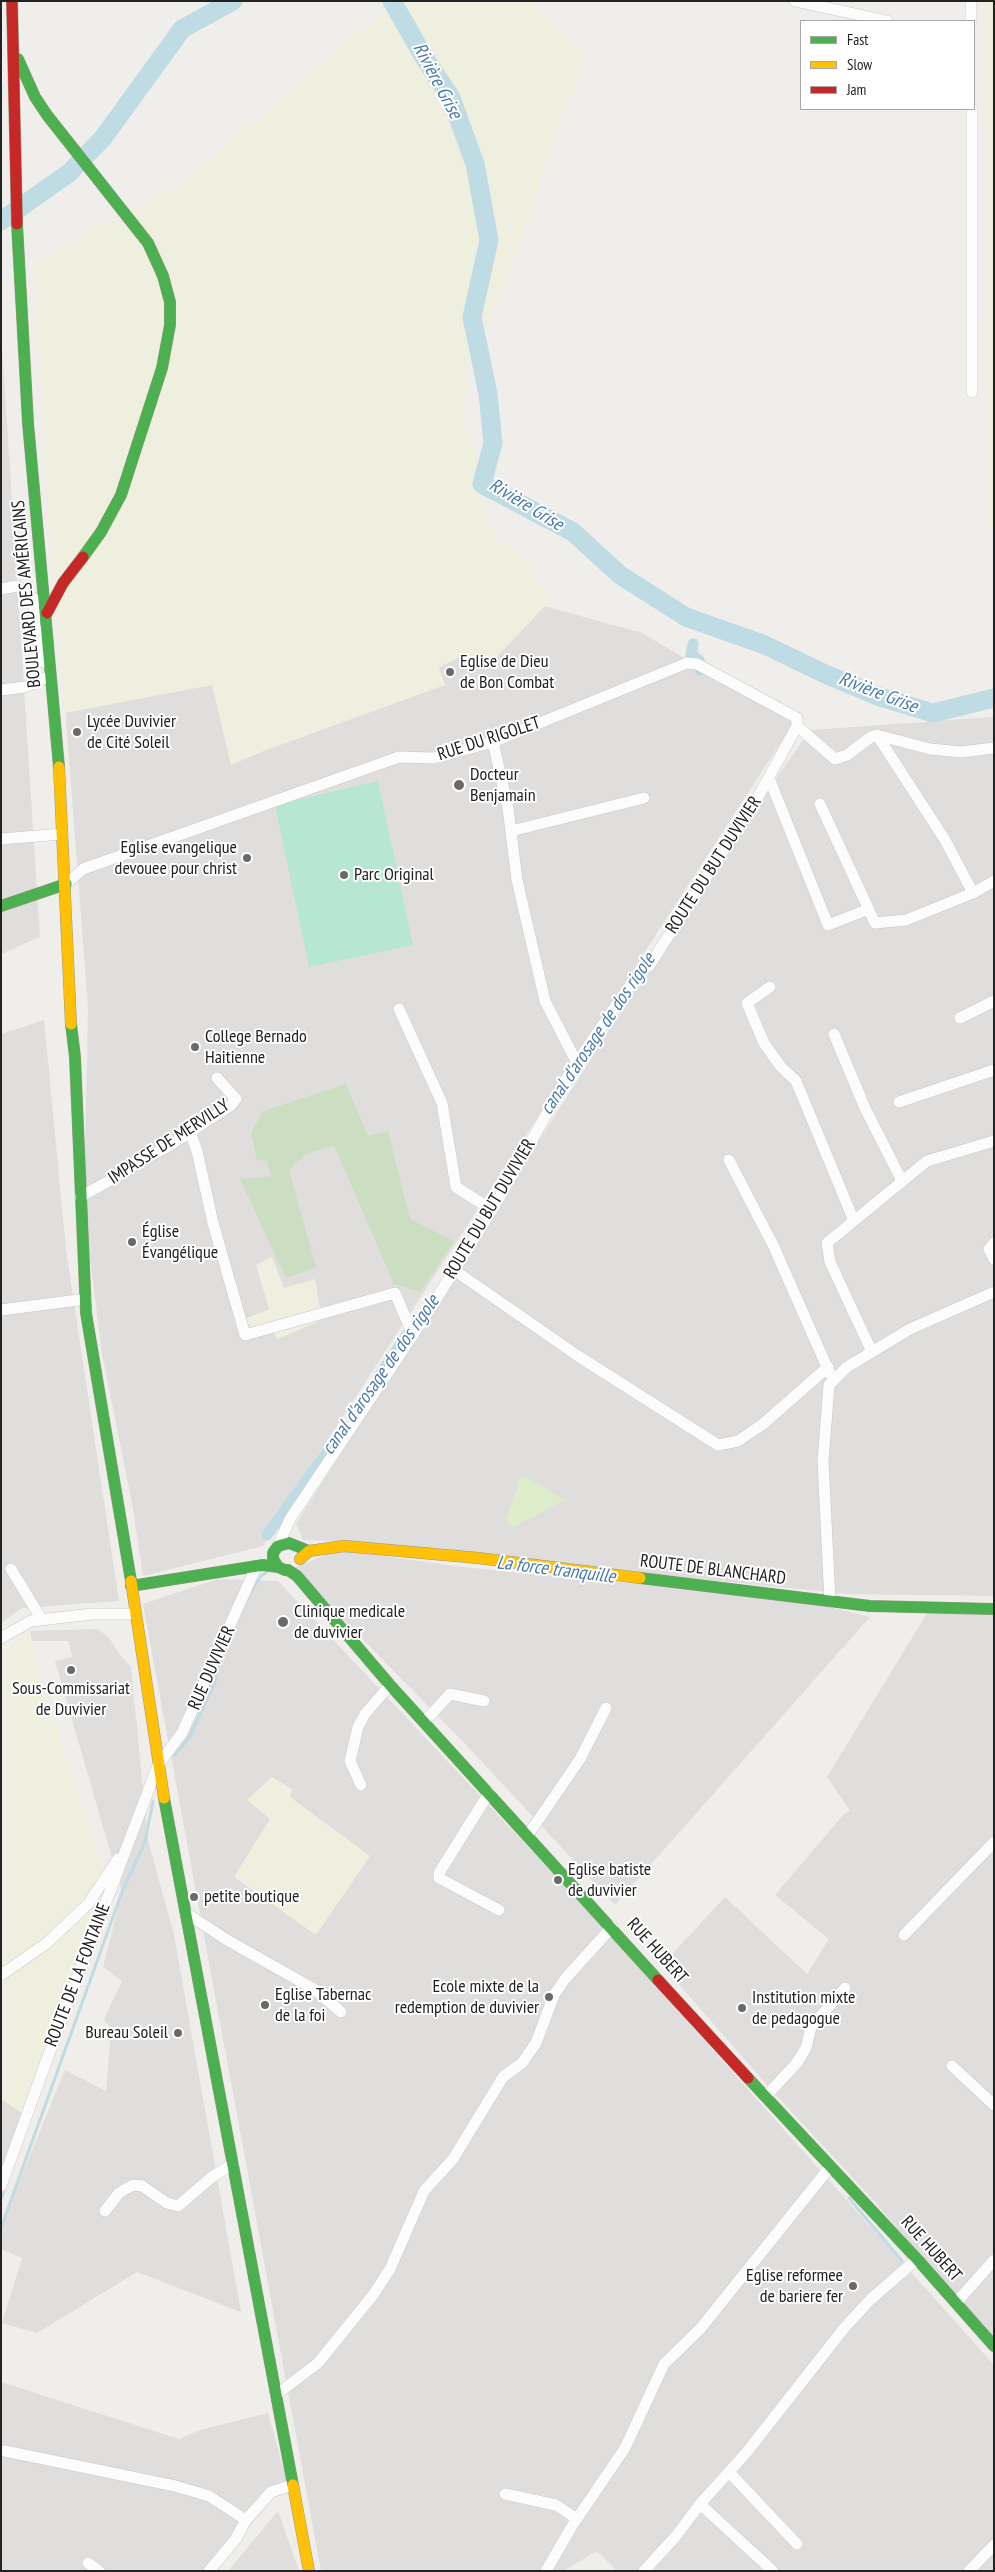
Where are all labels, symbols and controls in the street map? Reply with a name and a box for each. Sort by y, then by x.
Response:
legend [800,20,975,110]
text: Fast [847,30,868,49]
water label: Rivière Grise [408,39,466,123]
text: Slow [847,55,872,74]
text: Jam [847,80,866,99]
water label: Rivière Grise [485,474,567,536]
street label: BOULEVARD DES AMÉRICAINS [8,499,46,689]
place label: Eglise de Dieu de Bon Combat [460,651,554,694]
marker: Eglise de Dieu de Bon Combat [444,666,456,678]
water label: Rivière Grise [835,668,921,718]
place label: Lycée Duvivier de Cité Soleil [87,711,176,754]
street label: RUE DU RIGOLET [435,712,543,766]
marker: Lycée Duvivier de Cité Soleil [71,726,83,738]
place label: Docteur Benjamain [470,764,536,806]
marker: Docteur Benjamain [452,778,466,792]
street label: ROUTE DU BUT DUVIVIER [661,792,767,938]
place label: Eglise evangelique devouee pour christ [115,837,237,880]
marker: Eglise evangelique devouee pour christ [241,852,253,864]
place label: Parc Original [354,864,434,886]
marker: Parc Original [338,869,350,881]
water label: canal d'arosage de dos rigole [536,949,660,1119]
place label: College Bernado Haitienne [205,1026,307,1068]
marker: College Bernado Haitienne [189,1041,201,1053]
street label: IMPASSE DE MERVILLY [104,1095,234,1189]
street label: ROUTE DU BUT DUVIVIER [440,1135,540,1283]
place label: Église Évangélique [142,1221,218,1264]
marker: Église Évangélique [126,1236,138,1248]
water label: canal d'arosage de dos rigole [317,1291,445,1459]
street label: ROUTE DE BLANCHARD [639,1550,787,1590]
water label: La force tranquille [495,1551,617,1589]
place label: Clinique medicale de duvivier [294,1601,405,1644]
marker: Clinique medicale de duvivier [276,1615,290,1629]
street label: RUE DUVIVIER [184,1623,240,1713]
marker: Sous-Commissariat de Duvivier [65,1664,77,1676]
place label: Sous-Commissariat de Duvivier [12,1678,130,1720]
place label: Eglise batiste de duvivier [568,1859,651,1902]
marker: Eglise batiste de duvivier [552,1874,564,1886]
place label: petite boutique [204,1886,299,1908]
marker: petite boutique [188,1891,200,1903]
street label: ROUTE DE LA FONTAINE [41,1900,115,2050]
street label: RUE HUBERT [622,1914,692,1988]
place label: Ecole mixte de la redemption de duvivier [395,1976,539,2018]
place label: Eglise Tabernac de la foi [275,1984,371,2026]
place label: Institution mixte de pedagogue [752,1987,855,2030]
marker: Ecole mixte de la redemption de duvivier [543,1991,555,2003]
marker: Eglise Tabernac de la foi [259,1999,271,2011]
marker: Institution mixte de pedagogue [736,2002,748,2014]
place label: Bureau Soleil [85,2022,168,2044]
marker: Bureau Soleil [172,2027,184,2039]
street label: RUE HUBERT [896,2212,966,2286]
place label: Eglise reformee de bariere fer [746,2265,843,2308]
marker: Eglise reformee de bariere fer [847,2280,859,2292]

